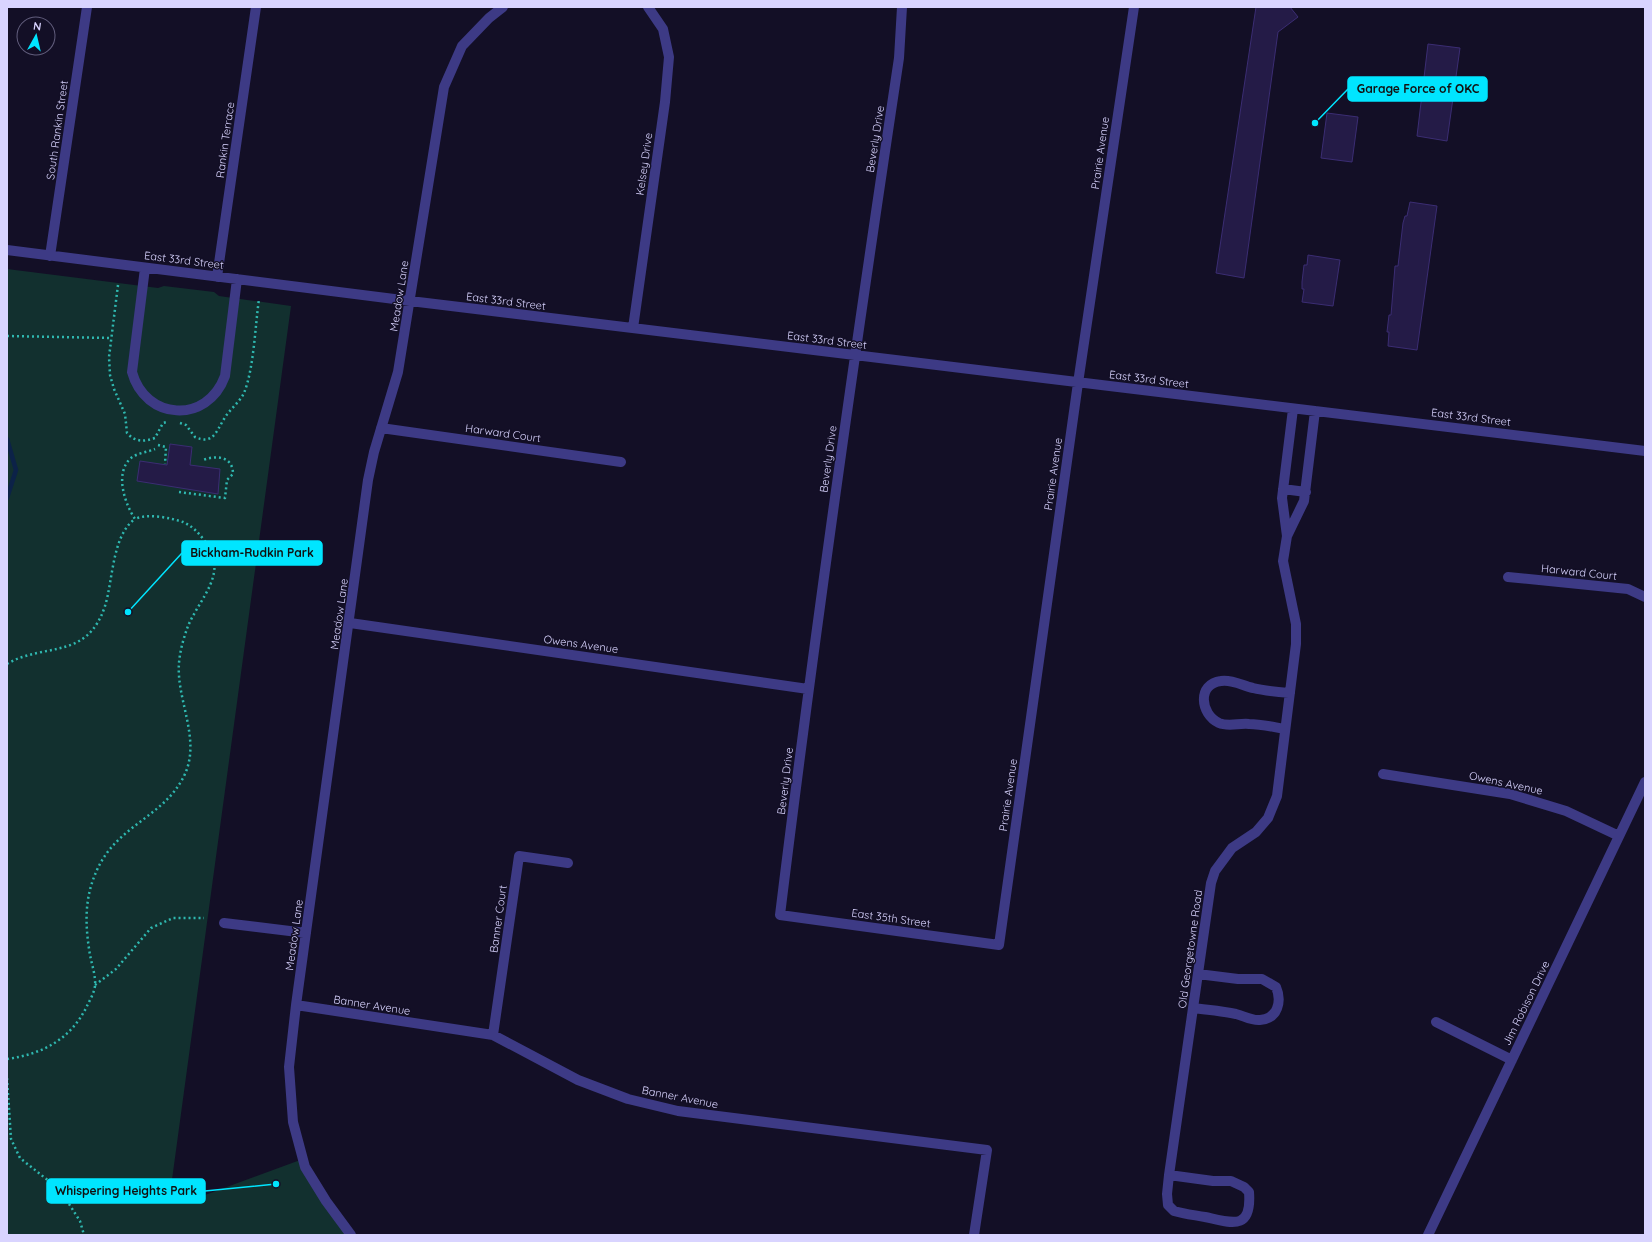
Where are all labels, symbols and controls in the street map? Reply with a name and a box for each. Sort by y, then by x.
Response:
north arrow [16,16,56,56]
text: N [32,19,42,34]
callout: Garage Force of OKC [1348,77,1487,101]
street label: South Rankin Street [43,79,71,181]
text: Garage Force of OKC [1357,81,1480,96]
street label: Rankin Terrace [213,101,237,179]
street label: Beverly Drive [863,105,887,173]
street label: Prairie Avenue [1088,116,1112,190]
street label: Kelsey Drive [633,132,655,196]
street label: East 33rd Street [143,248,225,272]
street label: Meadow Lane [386,259,412,333]
street label: East 33rd Street [465,289,547,313]
street label: East 33rd Street [786,328,868,352]
street label: East 33rd Street [1108,367,1190,391]
street label: East 33rd Street [1430,405,1512,429]
street label: Harward Court [464,421,542,445]
street label: Beverly Drive [816,425,840,493]
street label: Prairie Avenue [1041,437,1065,511]
callout: Bickham-Rudkin Park [182,541,322,565]
text: Bickham-Rudkin Park [190,545,314,560]
street label: Harward Court [1540,561,1618,583]
street label: Meadow Lane [327,578,351,650]
street label: Owens Avenue [543,632,619,656]
street label: Beverly Drive [774,747,796,815]
street label: Prairie Avenue [996,758,1020,832]
street label: Owens Avenue [1468,768,1544,798]
street label: Banner Court [486,884,510,954]
street label: Old Georgetowne Road [1175,889,1205,1009]
street label: Meadow Lane [282,899,306,971]
street label: East 35th Street [851,906,932,931]
street label: Jim Robison Drive [1499,958,1553,1048]
street label: Banner Avenue [333,992,411,1018]
street label: Banner Avenue [641,1083,719,1111]
callout: Whispering Heights Park [47,1179,205,1203]
text: Whispering Heights Park [55,1183,197,1198]

